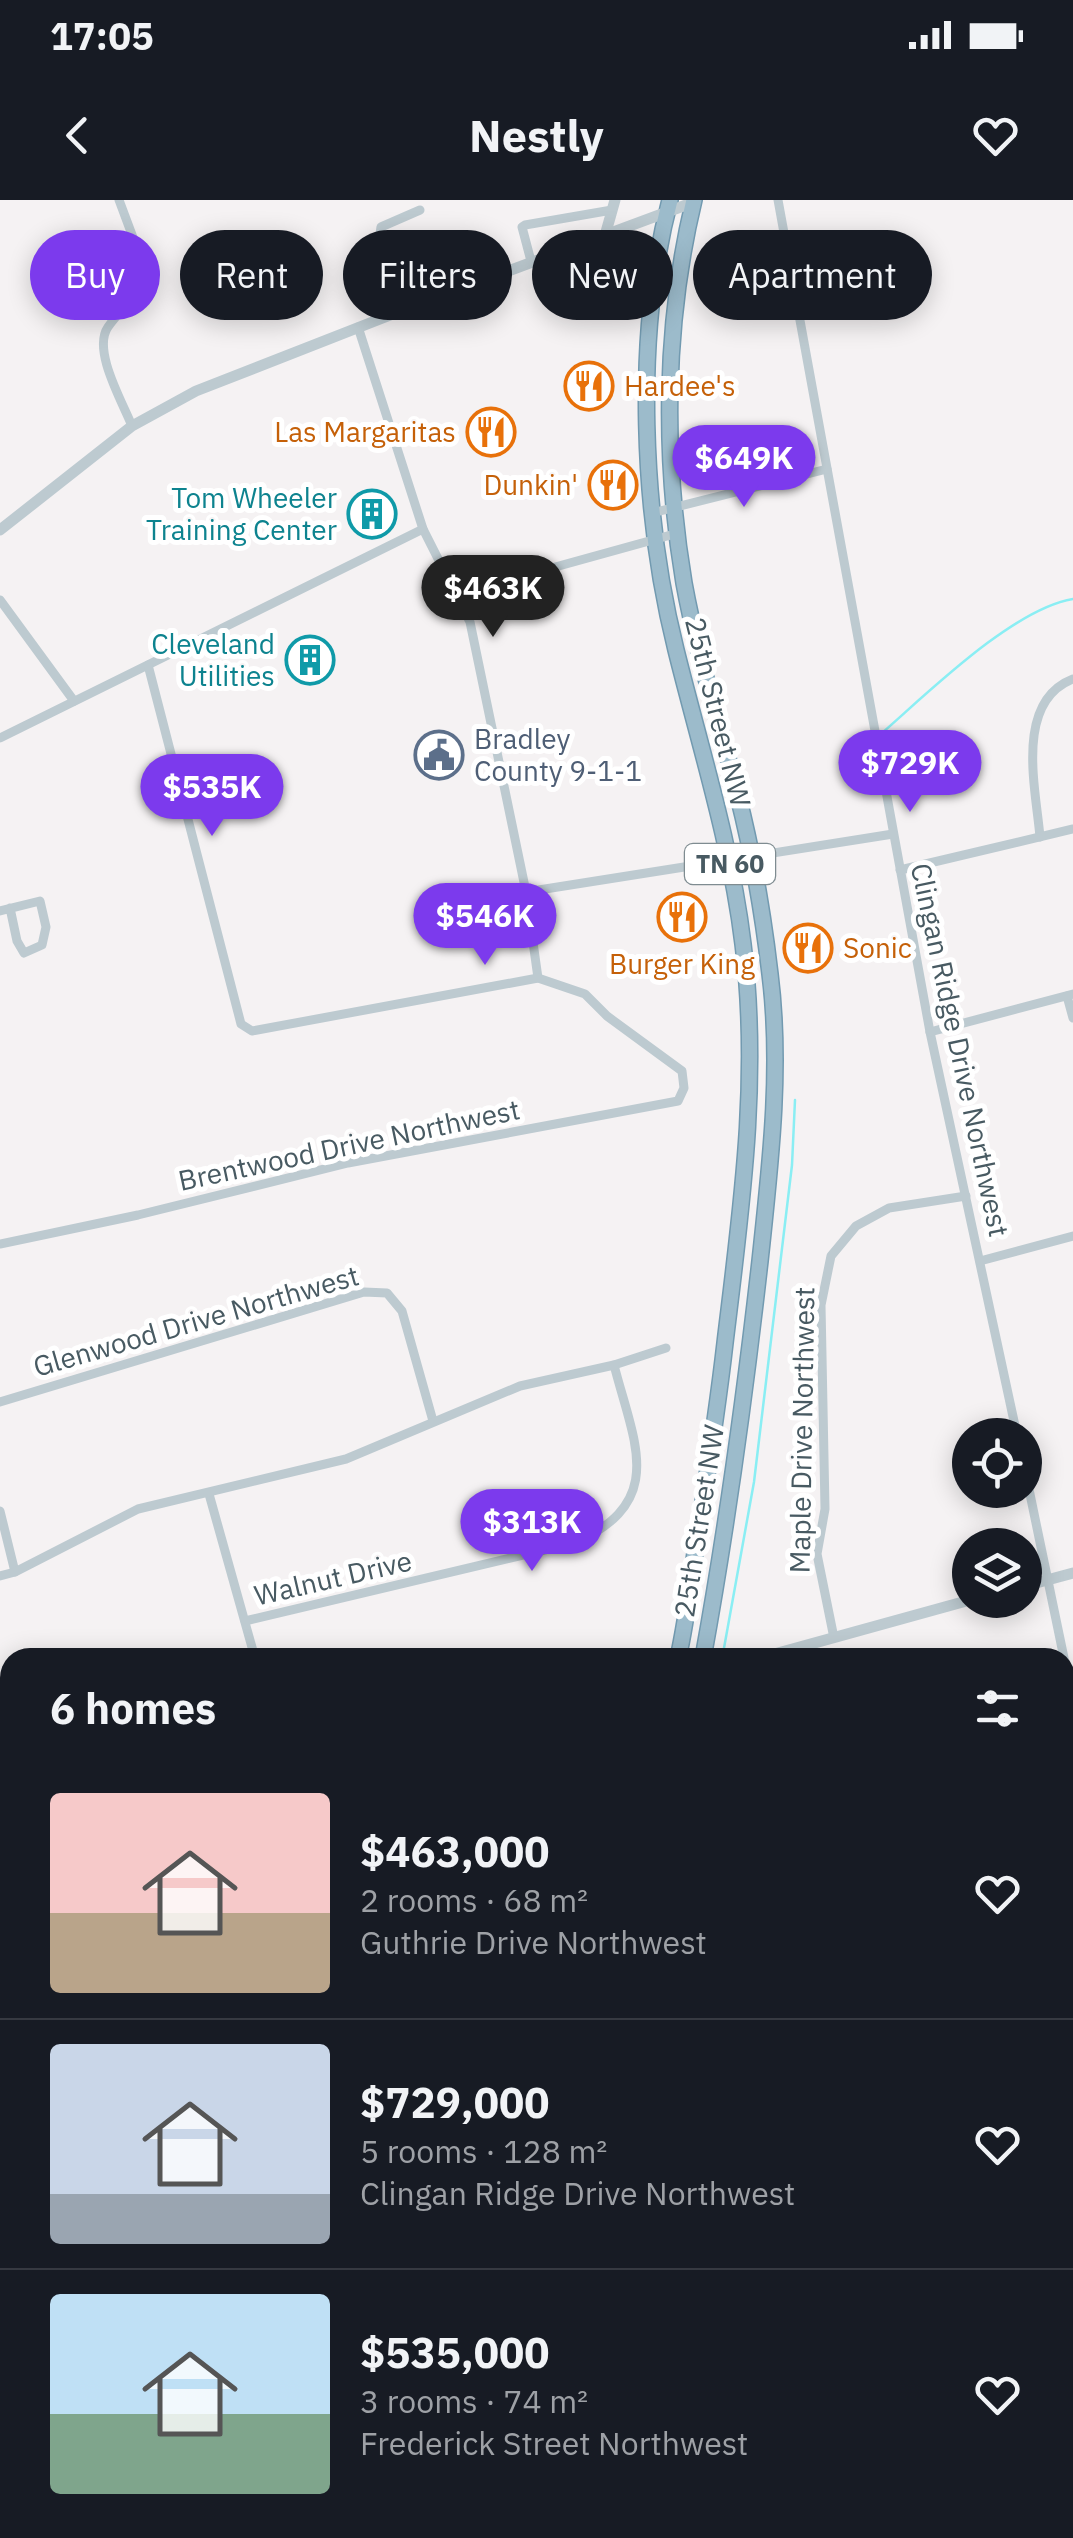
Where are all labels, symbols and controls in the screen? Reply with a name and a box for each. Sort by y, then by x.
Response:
text: 17:05 [50,11,154,60]
text: Nestly [469,106,604,164]
icon: back [50,108,105,163]
icon: heart [968,108,1023,163]
chip: Buy [30,230,160,320]
chip: Rent [180,230,323,320]
chip: Filters [343,230,512,320]
chip: New [532,230,673,320]
chip: Apartment [693,230,932,320]
restaurant icon: Hardee's [563,360,615,412]
place label: Hardee's [624,367,736,404]
restaurant icon: Las Margaritas [465,406,517,458]
place label: Las Margaritas [274,413,456,450]
pin: $649K [674,425,814,510]
text: $649K [694,436,794,478]
restaurant icon: Dunkin' [587,459,639,511]
place label: Dunkin' [483,466,578,503]
place label: Tom Wheeler Training Center [146,479,337,548]
building icon: Tom Wheeler Training Center [346,488,398,540]
pin: $463K [423,555,563,640]
text: $463K [443,566,543,608]
street label: 25th Street NW [677,613,760,811]
place label: Cleveland Utilities [151,625,275,694]
building icon: Cleveland Utilities [284,634,336,686]
place label: Bradley County 9-1-1 [474,720,642,789]
public building icon: Bradley County 9-1-1 [413,729,465,781]
pin: $729K [840,730,980,815]
text: $729K [860,741,960,783]
pin: $535K [142,754,282,839]
text: $535K [162,765,262,807]
road number: TN 60 [685,844,775,884]
street label: Clingan Ridge Drive Northwest [903,860,1018,1240]
pin: $546K [415,883,555,968]
restaurant icon: Burger King [656,891,708,943]
text: $546K [435,894,535,936]
restaurant icon: Sonic [782,922,834,974]
place label: Sonic [843,929,912,966]
place label: Burger King [609,945,755,982]
street label: Brentwood Drive Northwest [175,1090,523,1199]
street label: Glenwood Drive Northwest [29,1256,363,1385]
street label: Maple Drive Northwest [781,1286,822,1574]
map controls [952,1418,1042,1618]
button: locate [952,1418,1042,1508]
street label: 25th Street NW [665,1422,732,1620]
pin: $313K [462,1489,602,1574]
text: $313K [482,1500,582,1542]
button: layers [952,1528,1042,1618]
street label: Walnut Drive [251,1541,415,1614]
text: 6 homes [50,1681,216,1736]
icon: filters [970,1681,1025,1736]
text: $463,000 [360,1824,549,1879]
icon: home [130,1833,250,1953]
icon: heart [970,1866,1025,1921]
text: 2 rooms · 68 m² [360,1879,588,1921]
text: Guthrie Drive Northwest [360,1921,707,1963]
text: $729,000 [360,2075,549,2130]
icon: home [130,2084,250,2204]
icon: heart [970,2117,1025,2172]
text: 5 rooms · 128 m² [360,2130,607,2172]
text: Clingan Ridge Drive Northwest [360,2172,795,2214]
text: $535,000 [360,2325,549,2380]
icon: home [130,2334,250,2454]
icon: heart [970,2367,1025,2422]
text: 3 rooms · 74 m² [360,2380,588,2422]
text: Frederick Street Northwest [360,2422,748,2464]

